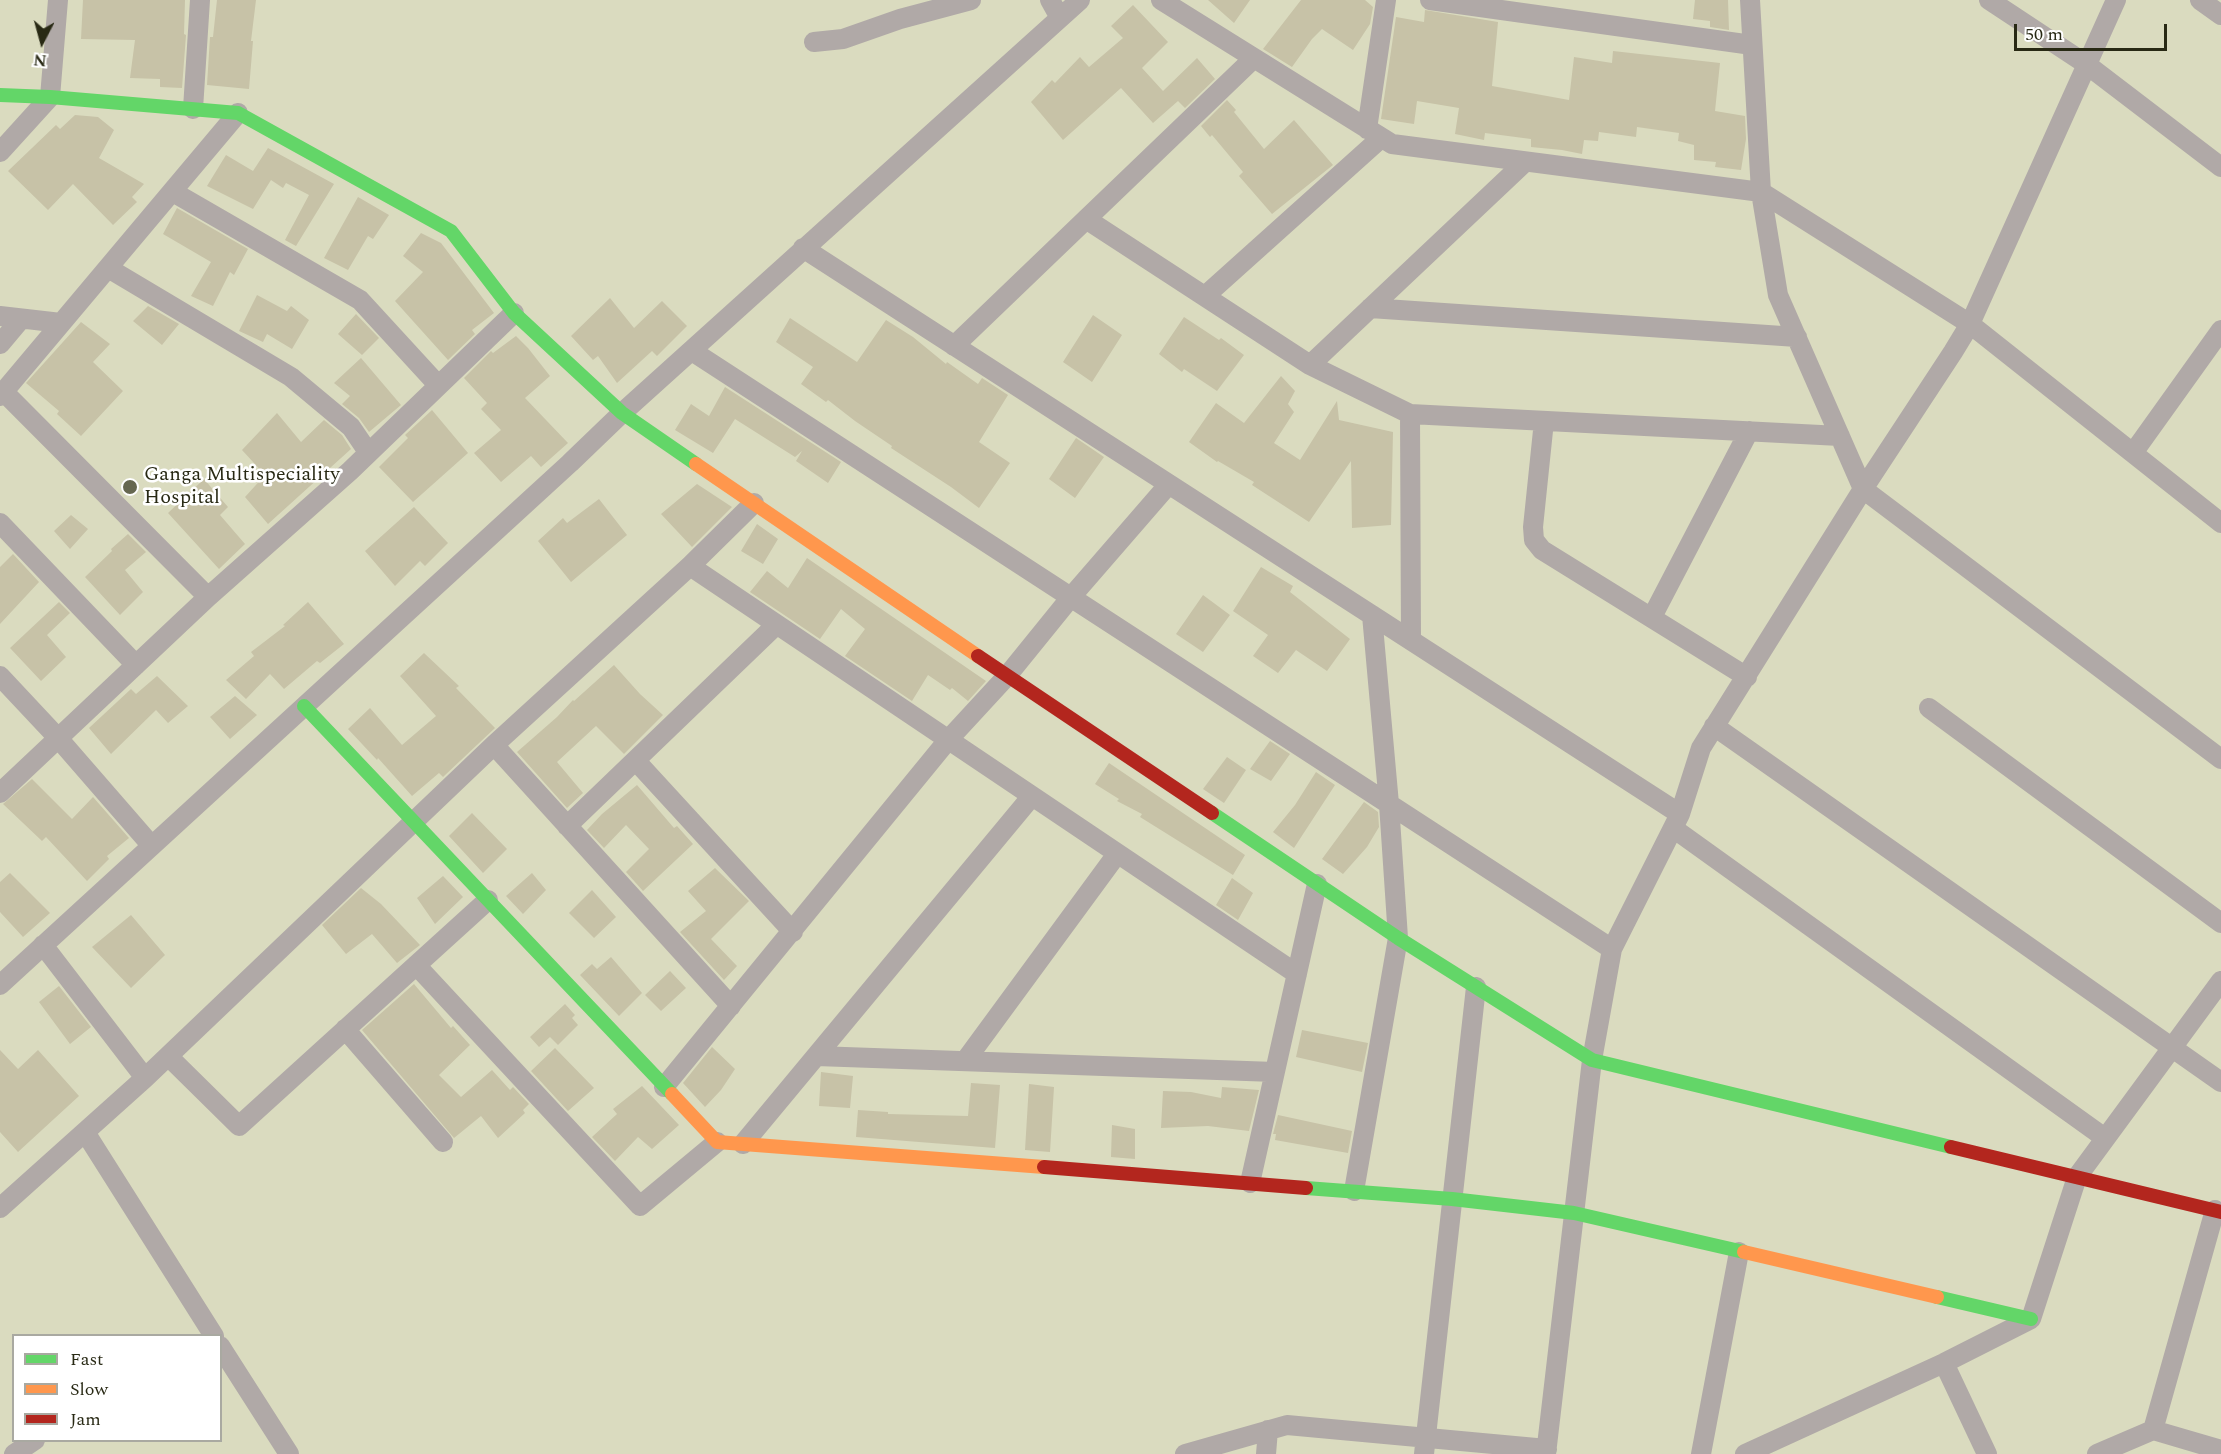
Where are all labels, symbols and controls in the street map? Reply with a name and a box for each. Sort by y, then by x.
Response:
north arrow [12,12,72,72]
scale bar [2017,12,2170,50]
text: 50 m [2025,21,2063,48]
text: N [32,47,48,73]
place label: Ganga Multispeciality Hospital [144,464,340,511]
marker: Ganga Multispeciality Hospital [121,478,139,496]
legend [12,1334,222,1442]
text: Fast [70,1346,103,1373]
text: Slow [70,1376,108,1403]
text: Jam [70,1406,101,1433]

